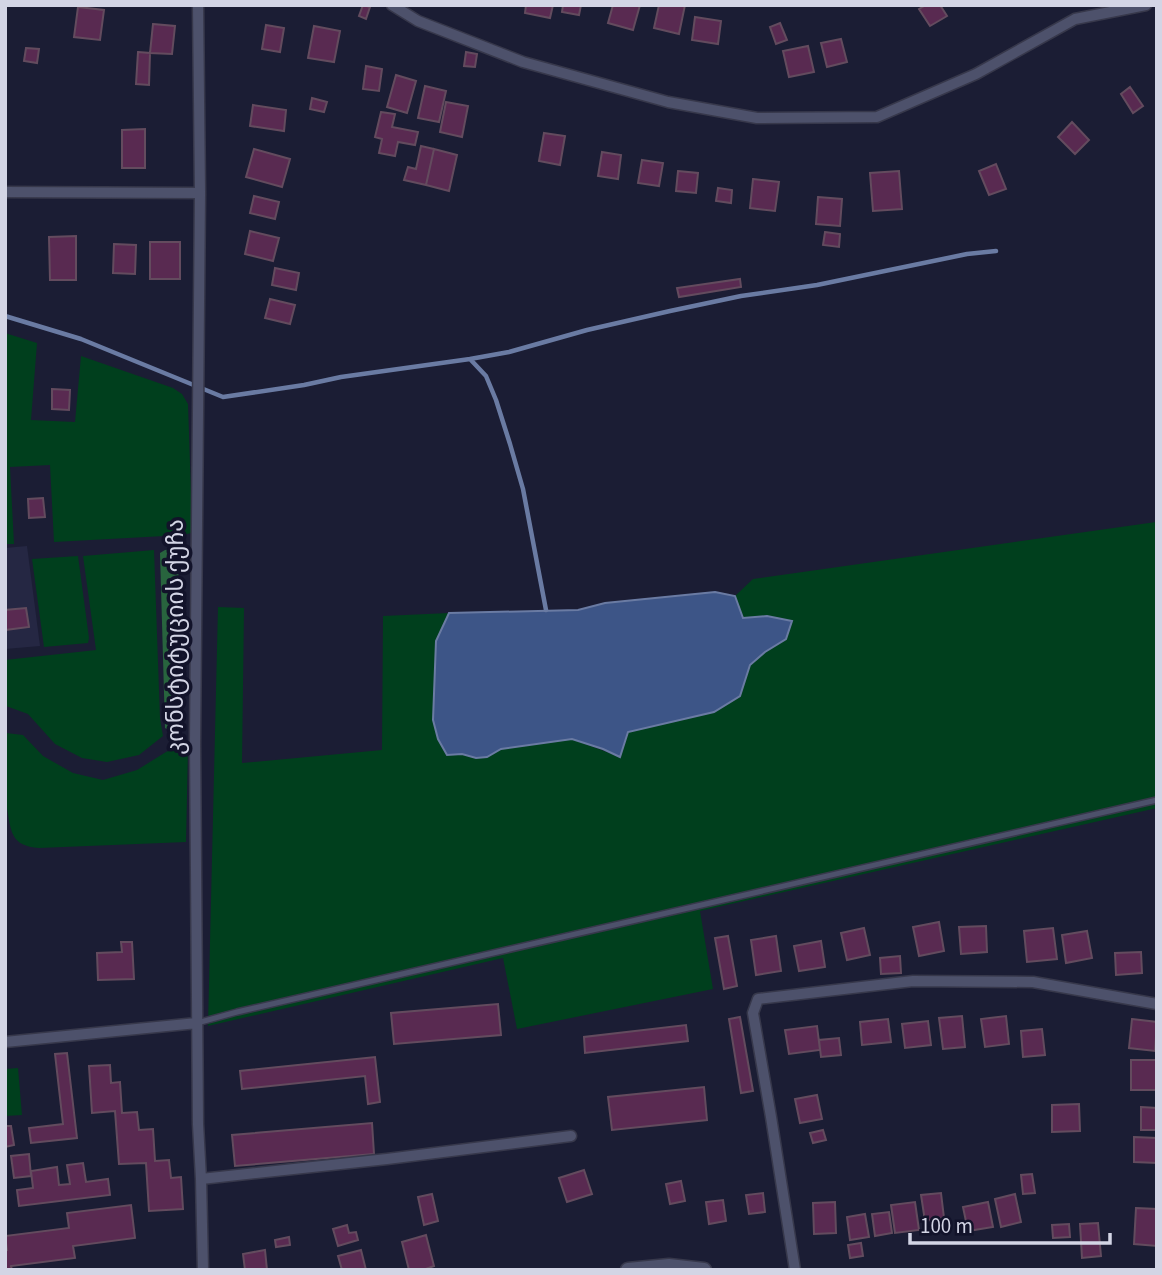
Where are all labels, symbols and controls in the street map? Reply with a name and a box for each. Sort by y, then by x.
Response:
street label: კონსტიტუციის ქუჩა [159,519,192,755]
scale bar [910,1202,1110,1246]
text: 100 m [920,1211,973,1241]

